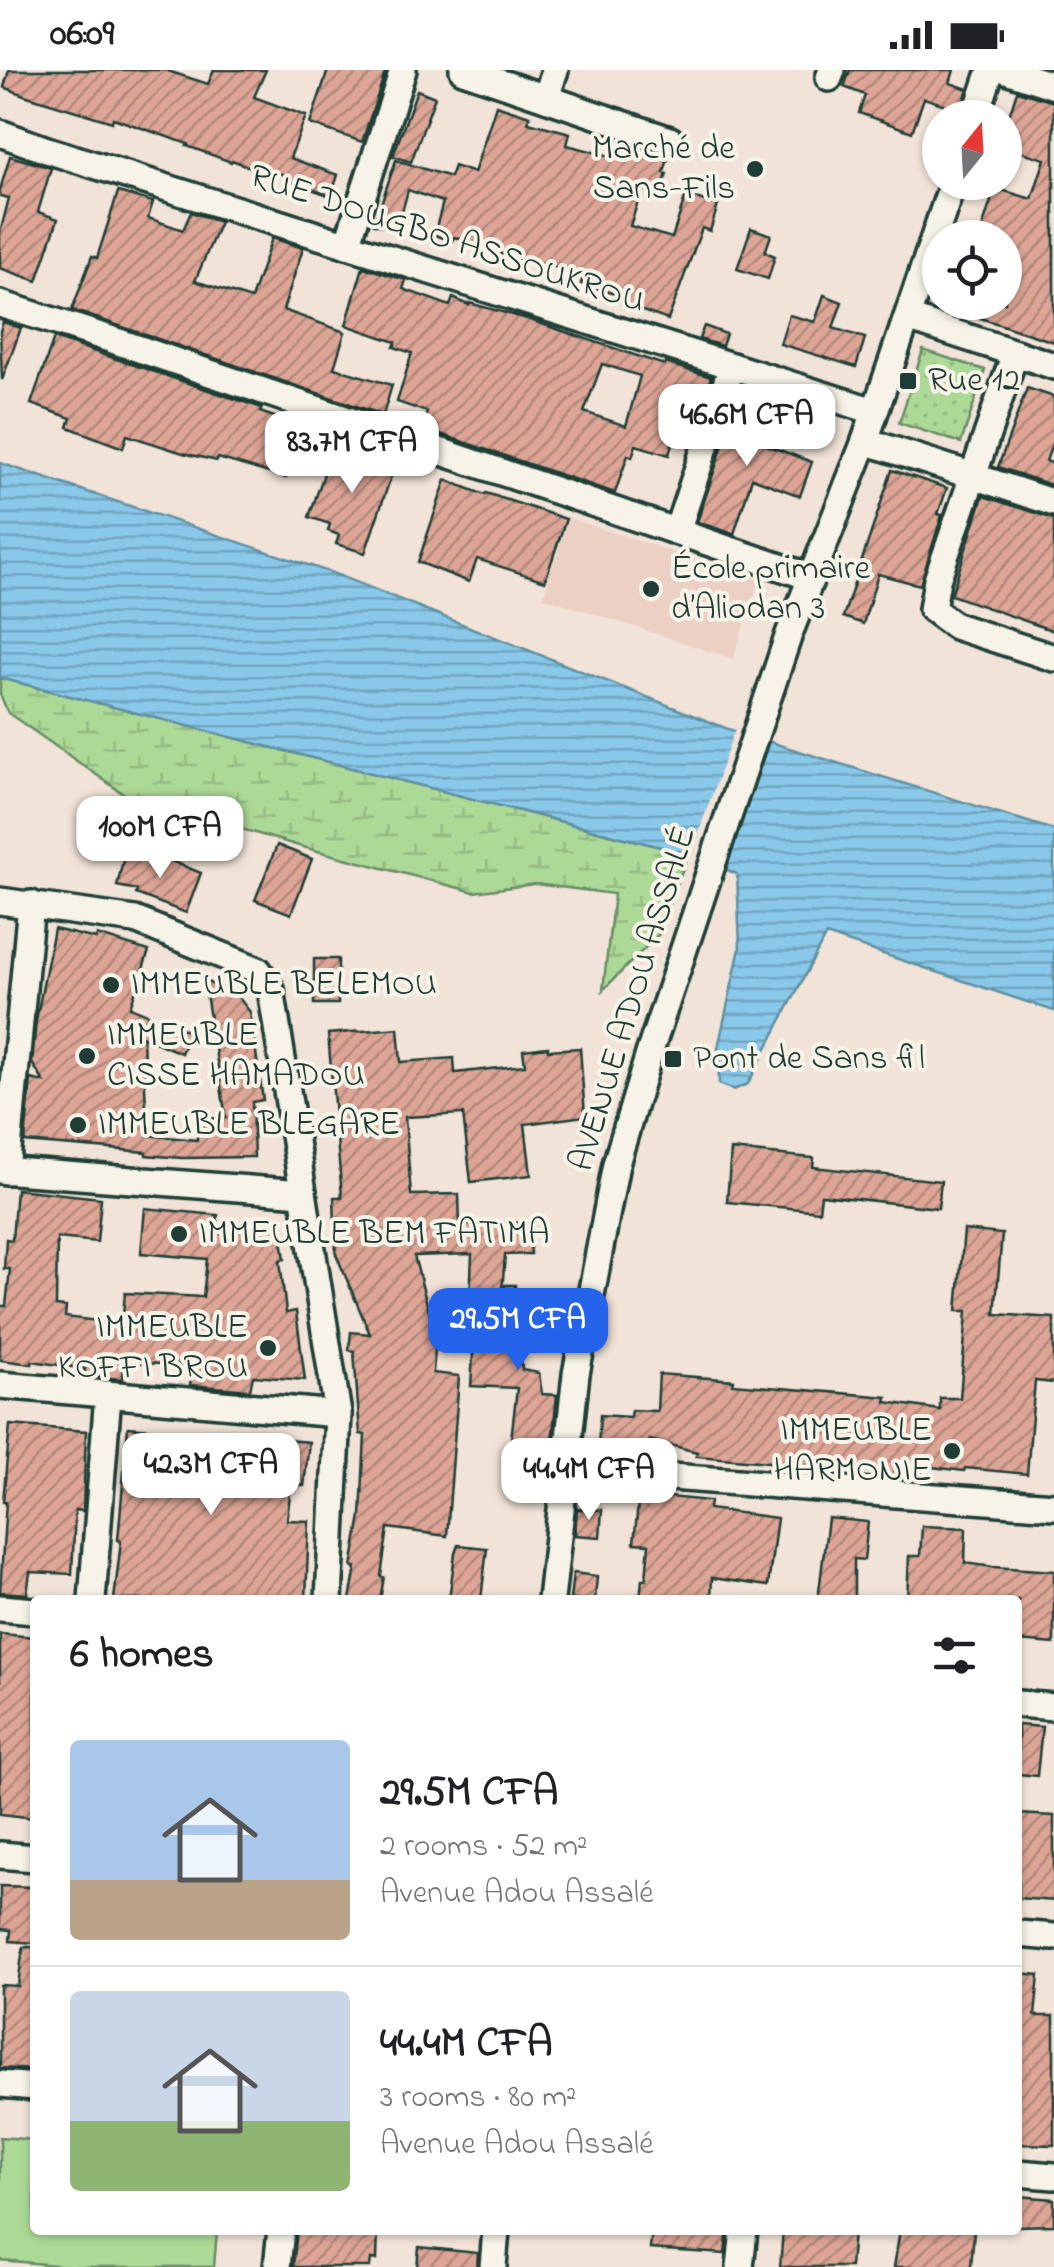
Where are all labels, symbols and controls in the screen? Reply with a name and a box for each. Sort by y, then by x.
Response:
text: 06:09 [50,7,114,63]
north arrow [922,100,1022,200]
map controls [922,100,1022,320]
place label: Marché de Sans-Fils [592,124,735,215]
street label: RUE DOUGBO ASSOUKROU [243,152,651,328]
marker: Marché de Sans-Fils [744,158,766,180]
button: locate [922,220,1022,320]
place label: Rue 12 [928,356,1020,407]
marker: Rue 12 [897,370,919,392]
pin: 46.6M CFA [633,384,861,469]
text: 46.6M CFA [680,393,814,440]
pin: 83.7M CFA [238,411,466,496]
text: 83.7M CFA [287,420,417,467]
place label: École primaire d’Aliodan 3 [671,544,871,635]
marker: École primaire d’Aliodan 3 [640,578,662,600]
pin: 100M CFA [57,796,263,881]
text: 100M CFA [98,805,222,852]
street label: AVENUE ADOU ASSALÉ [557,820,711,1178]
place label: IMMEUBLE BELEMOU [131,960,437,1011]
marker: IMMEUBLE BELEMOU [100,974,122,996]
place label: IMMEUBLE CISSE HAMADOU [107,1011,365,1102]
place label: Pont de Sans fil [693,1034,925,1085]
marker: IMMEUBLE CISSE HAMADOU [76,1045,98,1067]
marker: Pont de Sans fil [662,1048,684,1070]
place label: IMMEUBLE BLEGARE [98,1100,400,1151]
marker: IMMEUBLE BLEGARE [67,1114,89,1136]
place label: IMMEUBLE BEM FATIMA [199,1209,550,1260]
marker: IMMEUBLE BEM FATIMA [168,1223,190,1245]
pin: 29.5M CFA [404,1288,632,1373]
text: 29.5M CFA [450,1297,586,1344]
place label: IMMEUBLE KOFFI BROU [58,1303,248,1394]
marker: IMMEUBLE KOFFI BROU [257,1337,279,1359]
place label: IMMEUBLE HARMONIE [773,1406,932,1497]
pin: 42.3M CFA [97,1433,325,1518]
pin: 44.4M CFA [475,1438,703,1523]
marker: IMMEUBLE HARMONIE [941,1440,963,1462]
text: 42.3M CFA [144,1442,278,1489]
text: 44.4M CFA [523,1447,655,1494]
text: 6 homes [70,1625,214,1686]
icon: filters [927,1628,982,1683]
text: 29.5M CFA [380,1763,558,1824]
icon: home [150,1780,270,1900]
text: 2 rooms · 52 m² [380,1824,588,1871]
text: Avenue Adou Assalé [380,1871,654,1918]
text: 44.4M CFA [380,2014,553,2075]
icon: home [150,2031,270,2151]
text: 3 rooms · 80 m² [380,2075,577,2122]
text: Avenue Adou Assalé [380,2122,654,2169]

